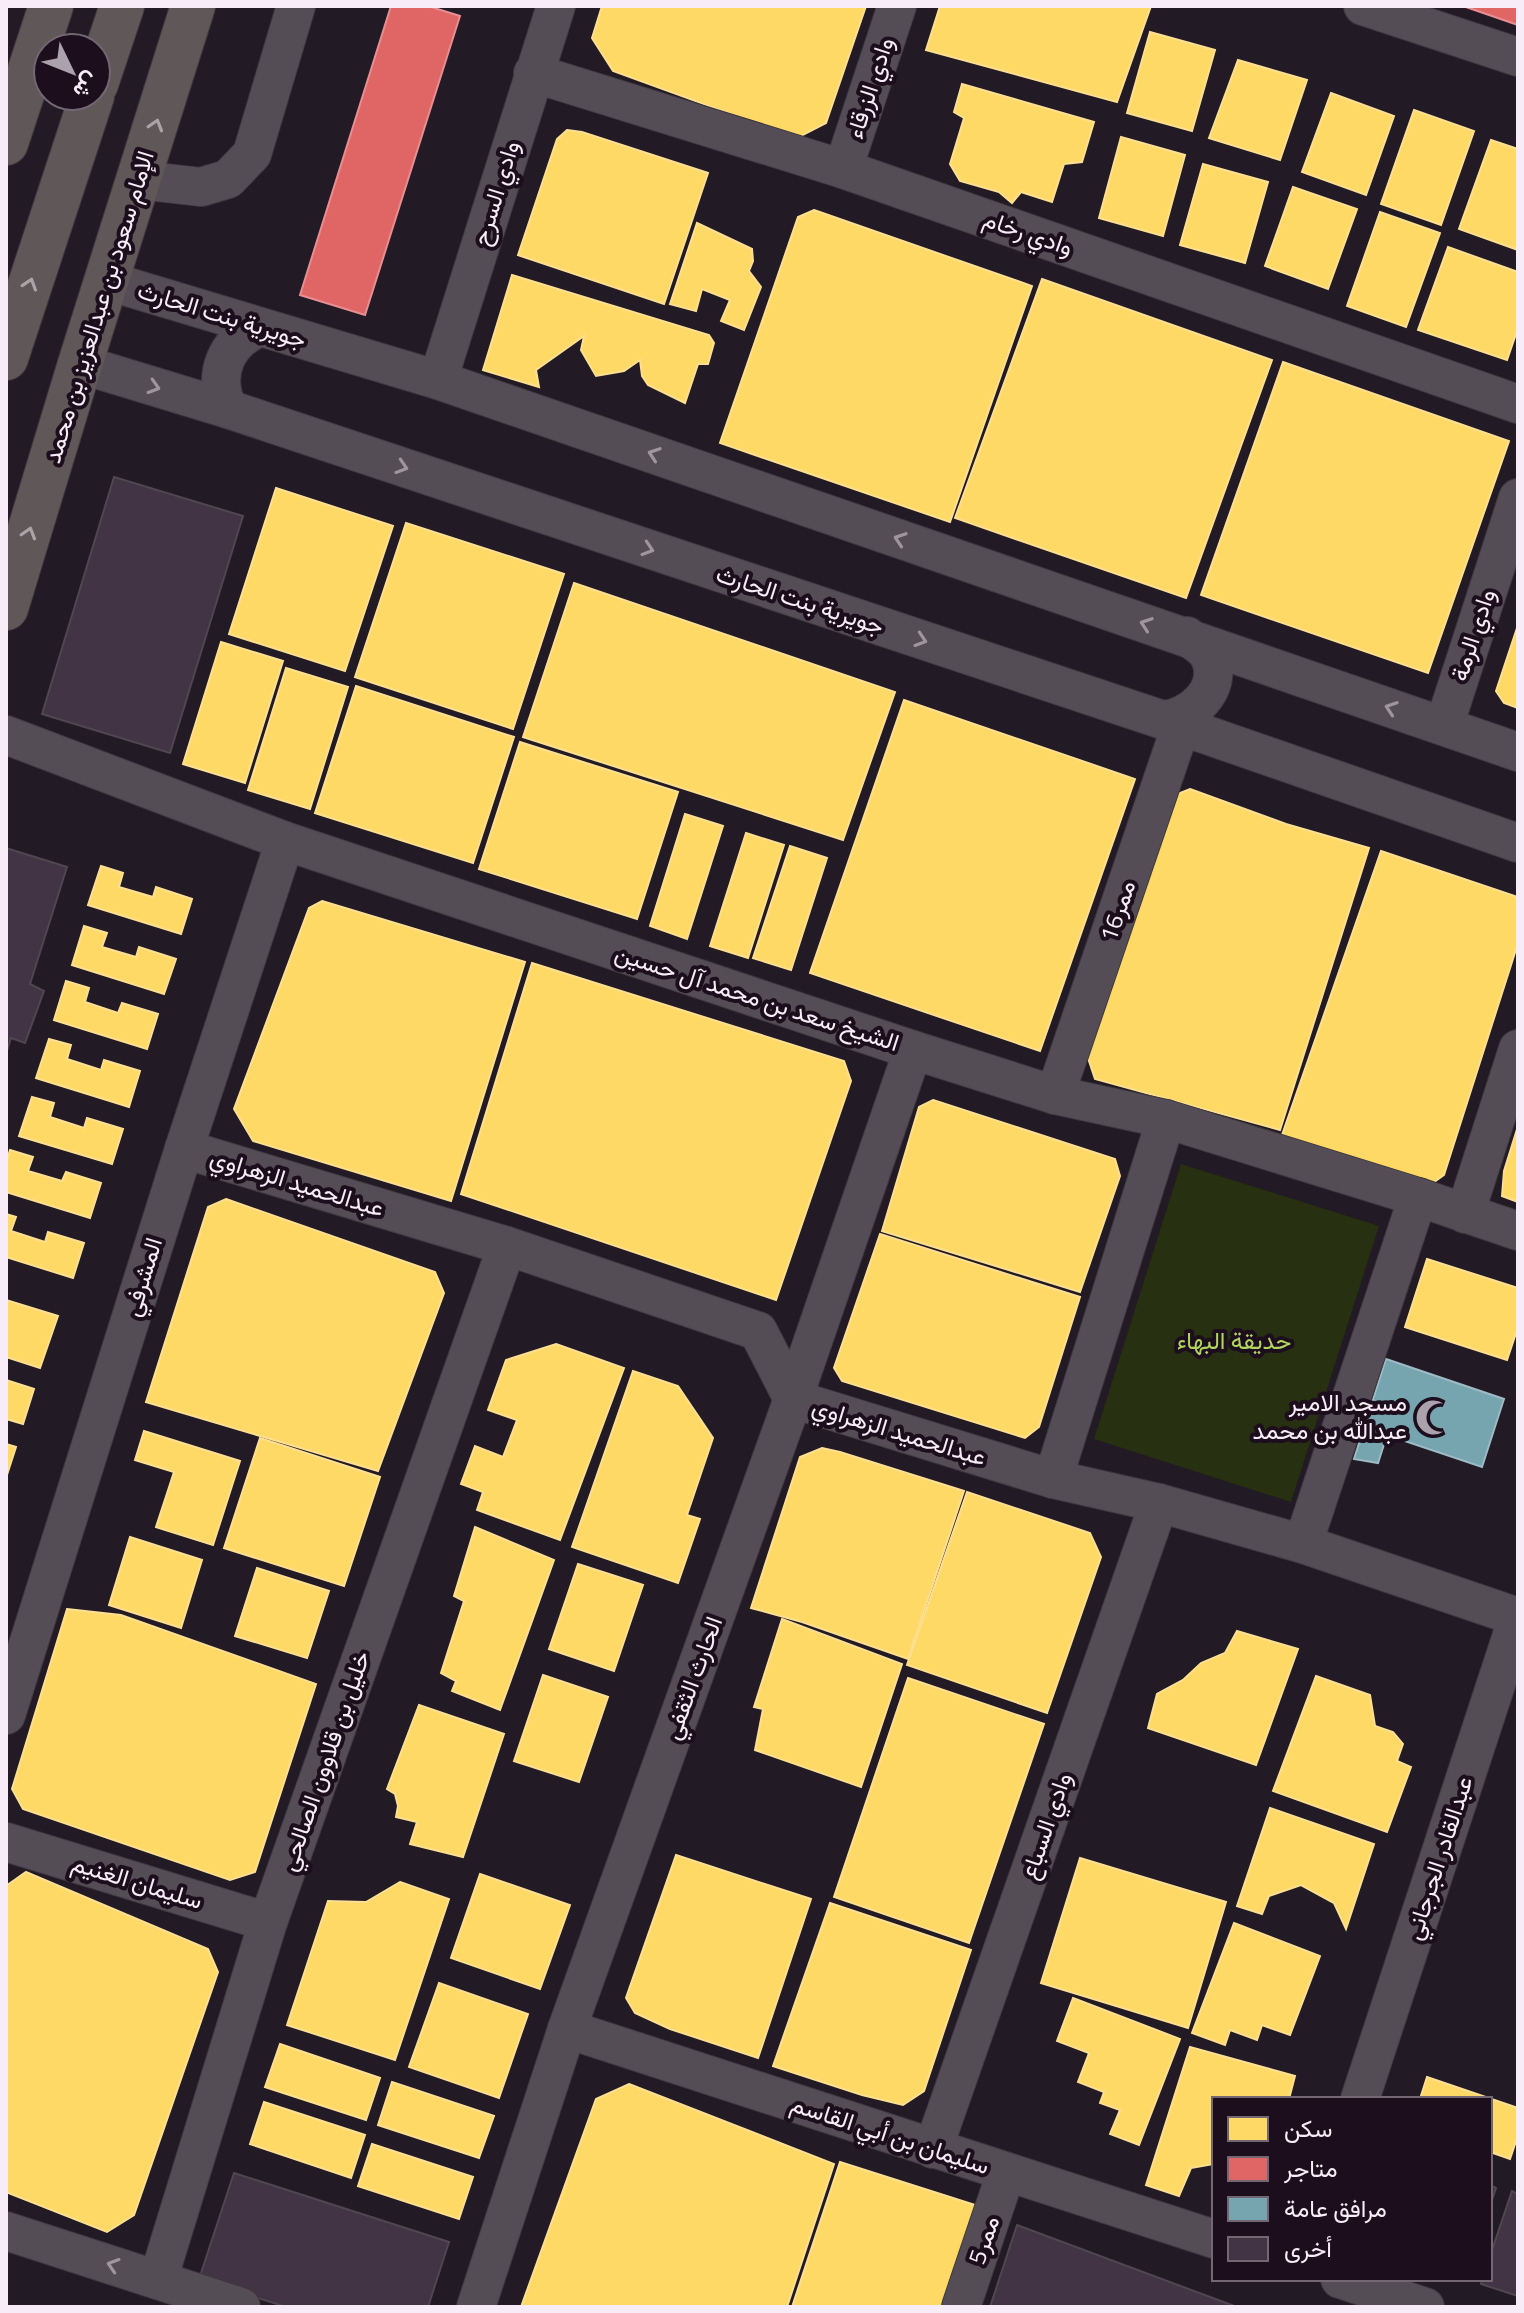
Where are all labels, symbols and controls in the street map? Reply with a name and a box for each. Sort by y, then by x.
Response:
north arrow [32,32,112,112]
street label: وادي الزرقاء [836,32,904,144]
text: ش [65,64,108,107]
one-way arrow [147,118,163,132]
street label: وادي السرح [462,136,530,250]
street label: الإمام سعود بن عبدالعزيز بن محمد [33,146,163,467]
street label: وادي رخام [978,200,1078,266]
street label: جويرية بنت الحارث [133,271,311,357]
one-way arrow [21,277,37,291]
one-way arrow [147,378,161,394]
one-way arrow [648,447,662,464]
one-way arrow [394,458,408,474]
one-way arrow [20,527,36,540]
one-way arrow [894,532,908,548]
one-way arrow [640,540,654,556]
street label: جويرية بنت الحارث [712,555,889,643]
street label: وادي الرمة [1440,584,1506,686]
one-way arrow [1139,617,1153,633]
one-way arrow [914,631,928,647]
one-way arrow [1385,702,1399,718]
street label: ممر16 [1090,875,1144,946]
street label: الشيخ سعد بن محمد آل حسين [611,934,904,1060]
street label: عبدالحميد الزهراوي [205,1138,389,1228]
street label: المشرفي [113,1233,173,1321]
park label: حديقة البهاء [1177,1322,1291,1358]
place label: مسجد الامير عبدالله بن محمد [1253,1384,1407,1448]
street label: عبدالحميد الزهراوي [807,1387,991,1477]
mosque icon: مسجد الامير عبدالله بن محمد [1414,1398,1452,1436]
street label: الحارث الثقفي [653,1611,733,1745]
street label: خليل بن قلاوون الصالحي [269,1646,381,1876]
street label: وادي السباع [1010,1767,1082,1885]
street label: عبدالقادر الجرجاني [1395,1771,1483,1945]
street label: سليمان الغنيم [67,1844,207,1918]
street label: سليمان بن أبي القاسم [786,2085,994,2185]
legend [1212,2097,1492,2281]
text: سكن [1284,2110,1333,2146]
text: متاجر [1283,2150,1338,2186]
text: مرافق عامة [1284,2190,1387,2226]
street label: ممر5 [958,2211,1008,2269]
text: أخرى [1284,2230,1332,2266]
one-way arrow [107,2259,121,2275]

